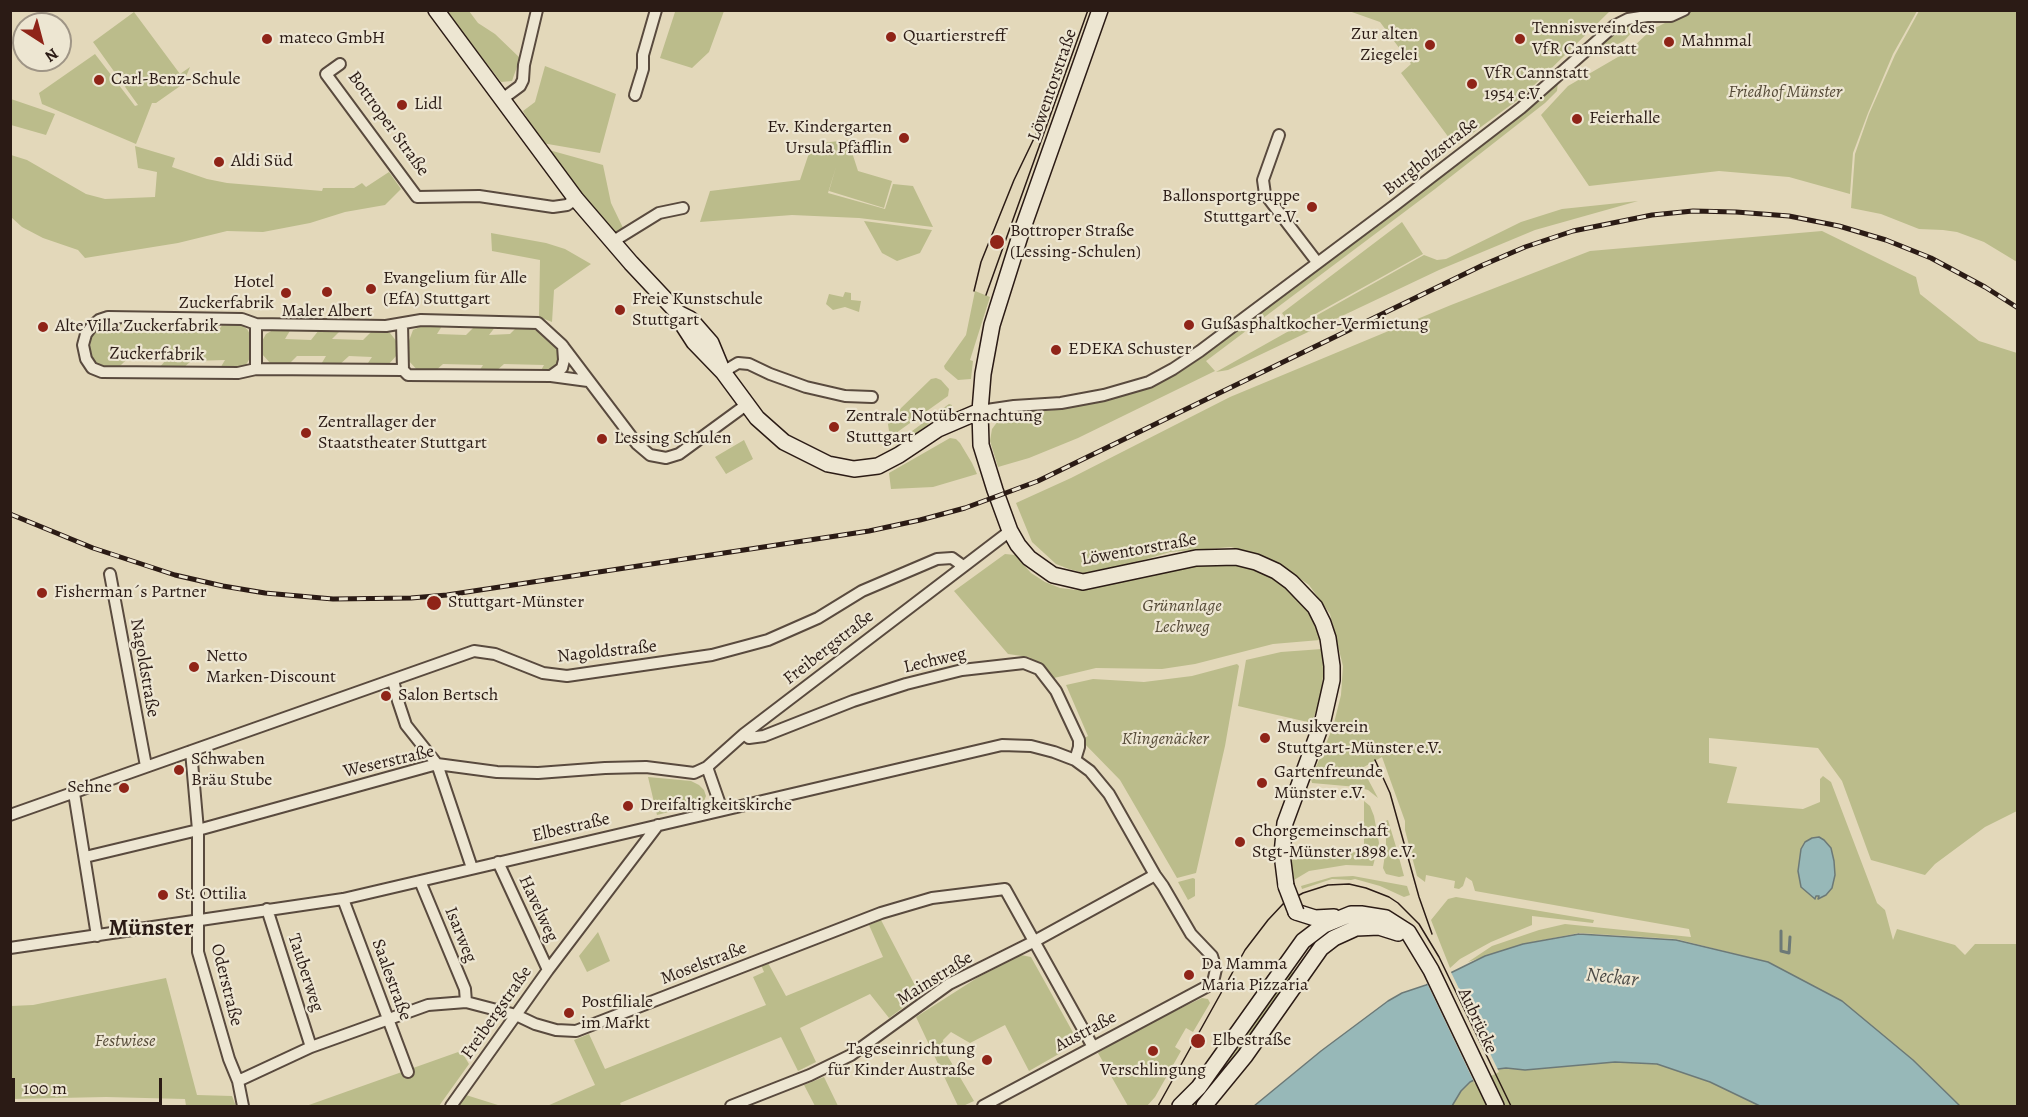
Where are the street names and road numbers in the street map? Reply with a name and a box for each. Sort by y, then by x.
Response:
street label: Löwentorstraße [1024,26,1082,144]
street label: Bottroper Straße [343,67,433,181]
street label: Burgholzstraße [1379,113,1483,201]
street label: Zuckerfabrik [109,343,205,367]
street label: Löwentorstraße [1080,529,1198,571]
street label: Freibergstraße [779,606,879,690]
street label: Nagoldstraße [125,617,163,719]
street label: Nagoldstraße [556,636,658,668]
street label: Lechweg [902,643,968,679]
street label: Weserstraße [341,741,437,783]
street label: Elbestraße [530,809,612,847]
street label: Havelweg [513,872,563,946]
street label: Isarweg [439,904,481,966]
street label: Tauberweg [282,931,328,1015]
street label: Saalestraße [366,936,416,1024]
street label: Moselstraße [658,938,750,990]
street label: Oderstraße [205,942,247,1028]
street label: Mainstraße [893,947,977,1011]
street label: Freibergstraße [457,962,537,1064]
street label: Aubrücke [1452,985,1502,1057]
street label: Austraße [1051,1007,1121,1057]

